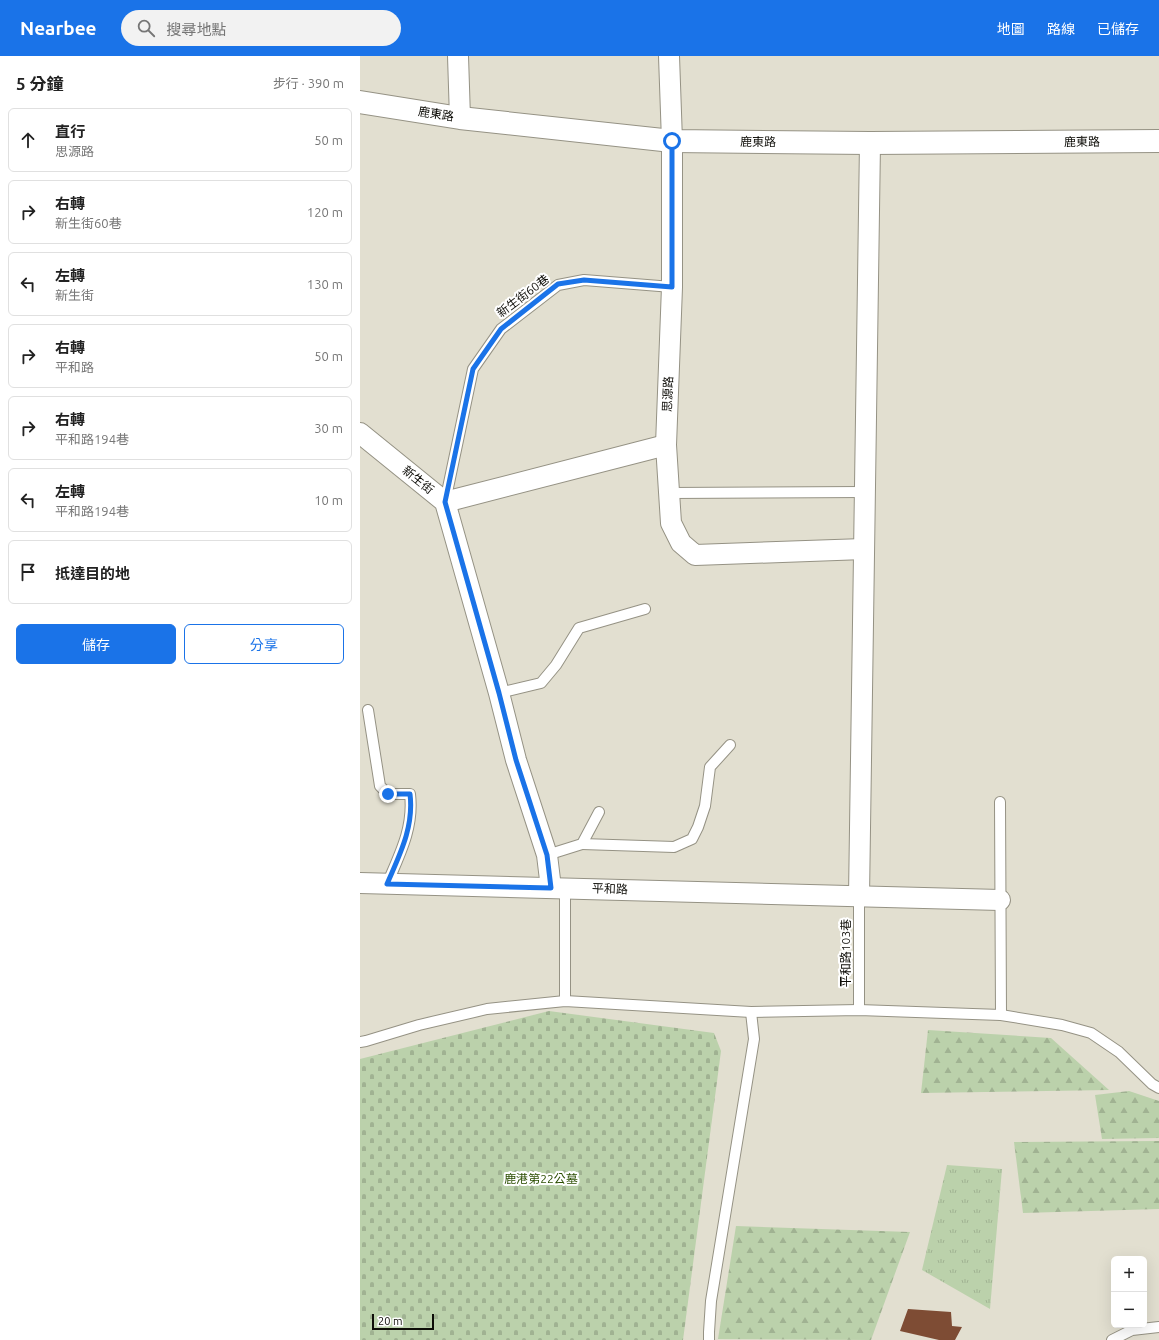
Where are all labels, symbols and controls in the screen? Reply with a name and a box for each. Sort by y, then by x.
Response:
search box [121,10,401,46]
text: Nearbee [20,17,97,39]
icon: search [135,17,157,39]
text: 搜尋地點 [167,21,227,38]
text: 地圖 [997,21,1025,37]
text: 路線 [1047,21,1075,37]
text: 已儲存 [1097,21,1139,37]
text: 5 分鐘 [16,74,64,93]
text: 步行 · 390 m [273,76,344,90]
street label: 鹿東路 [417,104,455,123]
text: 直行 [55,123,85,140]
icon: ahead [17,129,39,151]
route start [663,132,681,150]
text: 50 m [314,133,343,147]
street label: 鹿東路 [740,135,776,148]
street label: 鹿東路 [1064,135,1100,148]
text: 思源路 [55,144,94,158]
text: 右轉 [55,195,85,212]
icon: right [17,201,39,223]
text: 120 m [307,205,343,219]
text: 新生街60巷 [55,216,122,230]
text: 左轉 [55,267,85,284]
street label: 新生街60巷 [494,272,551,319]
icon: left [17,273,39,295]
text: 130 m [307,277,343,291]
text: 新生街 [55,288,94,302]
text: 右轉 [55,339,85,356]
icon: right [17,345,39,367]
text: 50 m [314,349,343,363]
text: 平和路 [55,360,94,374]
street label: 思源路 [660,376,675,412]
text: 右轉 [55,411,85,428]
icon: right [17,417,39,439]
text: 30 m [314,421,343,435]
text: 平和路194巷 [55,432,129,446]
street label: 新生街 [400,463,436,496]
text: 左轉 [55,483,85,500]
icon: left [17,489,39,511]
text: 10 m [314,493,343,507]
text: 平和路194巷 [55,504,129,518]
icon: arrive [17,561,39,583]
text: 抵達目的地 [55,565,130,582]
button: 儲存 [16,624,176,664]
button: 分享 [184,624,344,664]
route end [379,785,397,803]
street label: 平和路 [592,881,628,896]
street label: 平和路103巷 [839,919,852,987]
park label: 鹿港第22公墓 [504,1172,578,1185]
map controls [1111,1256,1147,1328]
button: + [1111,1256,1147,1292]
button: − [1111,1292,1147,1328]
scale bar [372,1312,434,1331]
text: 20 m [378,1315,402,1327]

